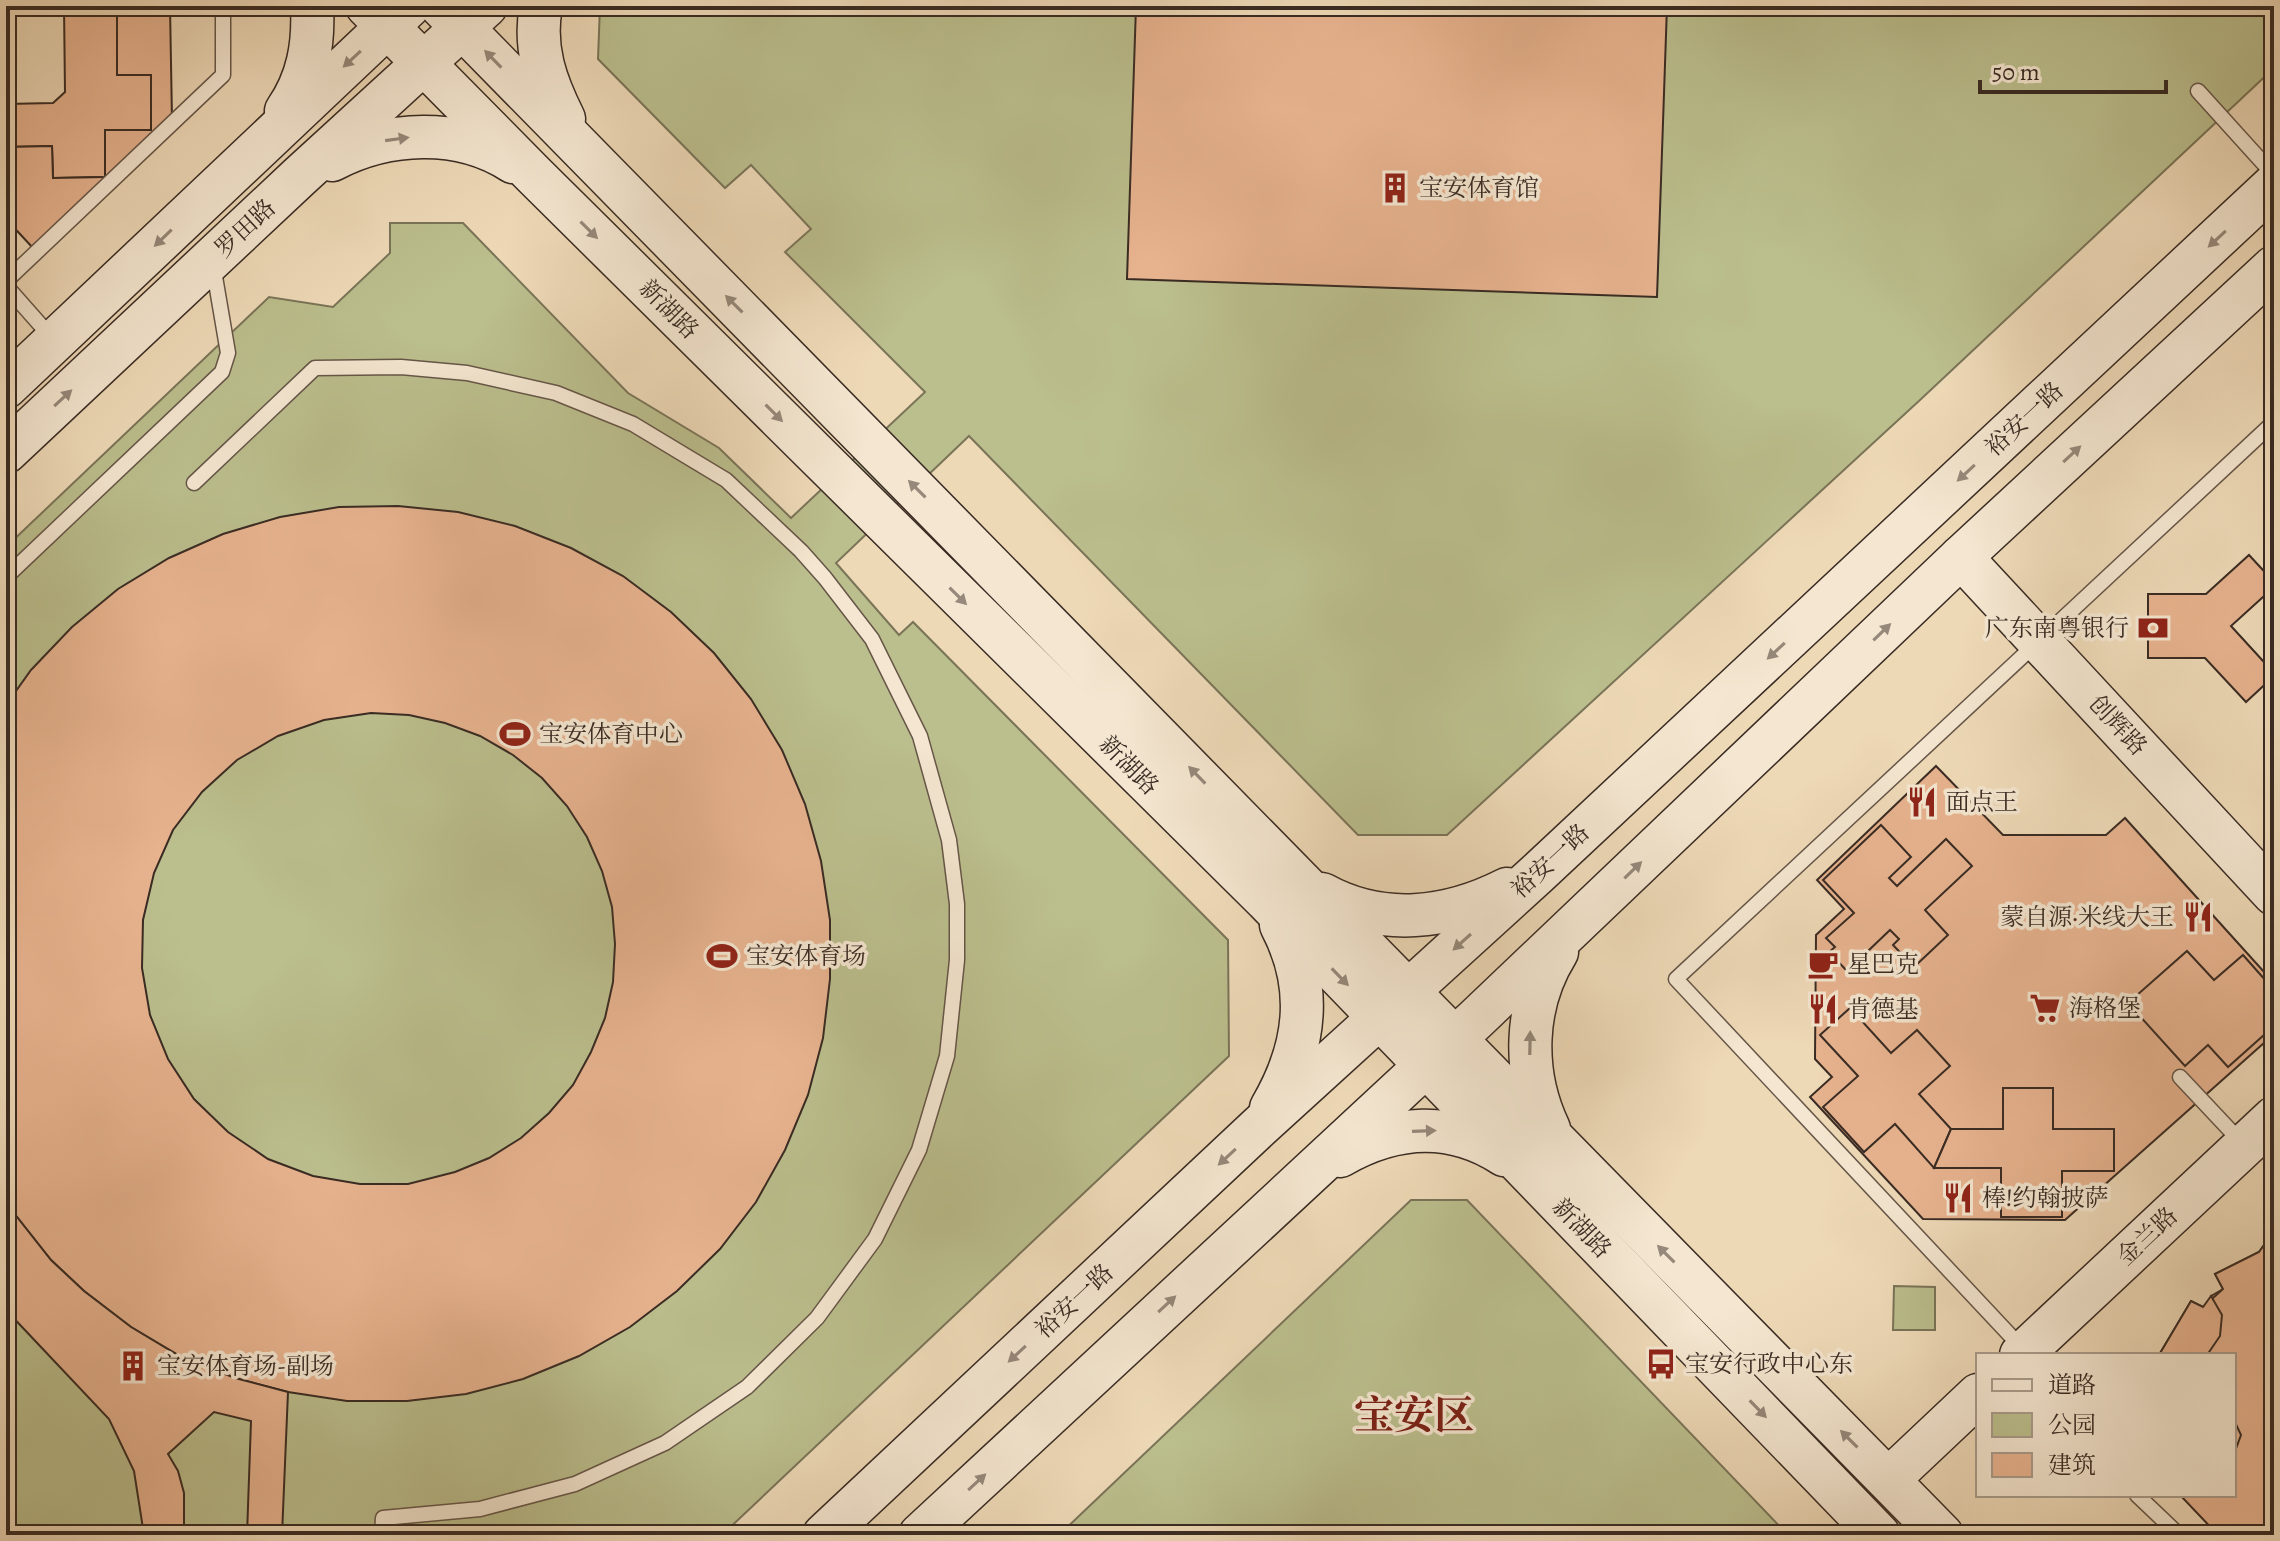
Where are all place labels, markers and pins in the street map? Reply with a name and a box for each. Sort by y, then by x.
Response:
building icon: 宝安体育馆 [1378,171,1412,205]
place label: 宝安体育馆 [1419,172,1539,204]
bank icon: 广东南粤银行 [2136,611,2170,645]
place label: 广东南粤银行 [1985,612,2129,644]
sports icon: 宝安体育中心 [498,717,532,751]
place label: 宝安体育中心 [539,718,683,750]
restaurant icon: 面点王 [1905,785,1939,819]
place label: 面点王 [1946,786,2018,818]
restaurant icon: 蒙自源·米线大王 [2181,900,2215,934]
place label: 蒙自源·米线大王 [2000,901,2174,933]
sports icon: 宝安体育场 [705,939,739,973]
place label: 宝安体育场 [746,940,866,972]
cafe icon: 星巴克 [1806,947,1840,981]
place label: 星巴克 [1847,948,1919,980]
supermarket icon: 海格堡 [2028,991,2062,1025]
restaurant icon: 肯德基 [1806,992,1840,1026]
place label: 海格堡 [2069,992,2141,1024]
place label: 肯德基 [1847,993,1919,1025]
restaurant icon: 棒!约翰披萨 [1941,1181,1975,1215]
place label: 棒!约翰披萨 [1982,1182,2109,1214]
bus stop icon: 宝安行政中心东 [1644,1347,1678,1381]
place label: 宝安行政中心东 [1685,1348,1853,1380]
building icon: 宝安体育场-副场 [116,1349,150,1383]
place label: 宝安体育场-副场 [157,1350,334,1382]

